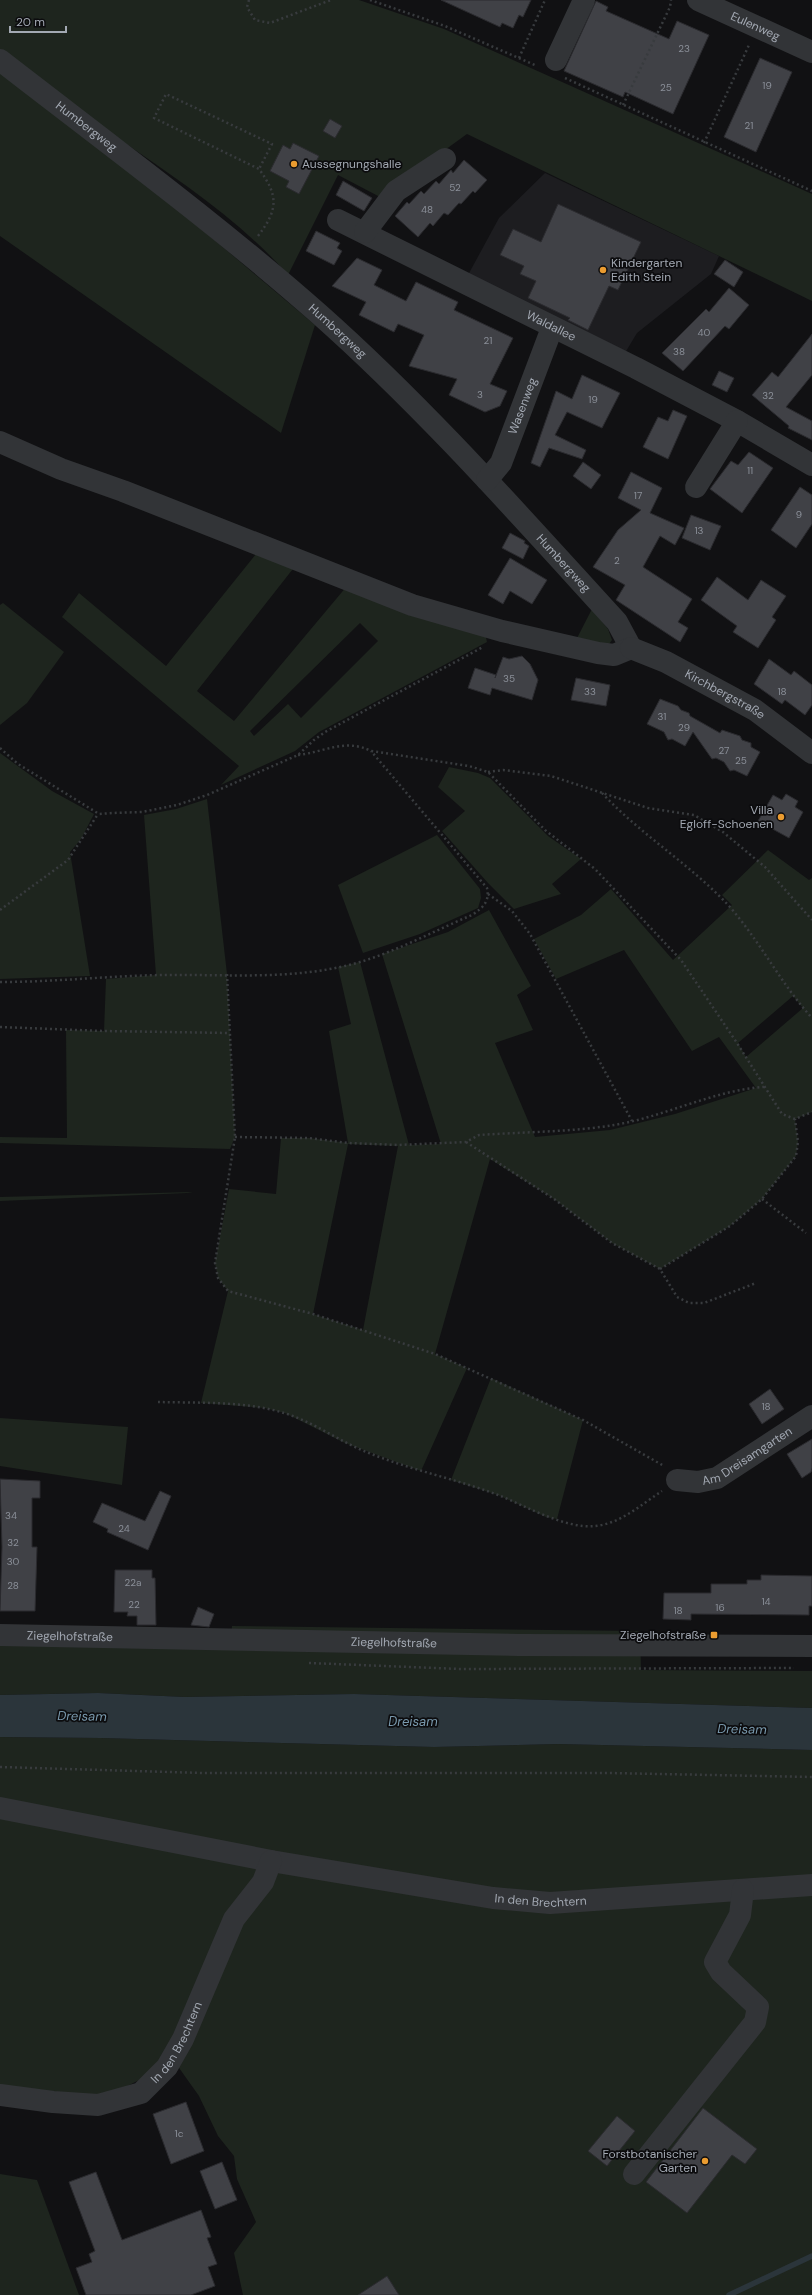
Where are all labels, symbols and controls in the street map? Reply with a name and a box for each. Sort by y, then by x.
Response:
scale bar [10,8,66,34]
street label: Eulenweg [728,8,783,44]
text: 20 m [16,14,45,30]
house number: 23 [678,42,690,55]
house number: 19 [762,79,772,92]
house number: 25 [660,81,672,94]
street label: Humbergweg [52,98,121,155]
house number: 21 [745,119,753,132]
place label: Aussegnungshalle [302,156,401,172]
marker: Aussegnungshalle [289,159,299,169]
house number: 52 [449,181,461,194]
house number: 48 [421,203,433,216]
place label: Kindergarten Edith Stein [611,255,682,285]
marker: Kindergarten Edith Stein [598,265,608,275]
street label: Humbergweg [305,300,370,362]
street label: Waldallee [524,307,579,345]
house number: 40 [698,326,711,339]
house number: 21 [484,334,492,347]
house number: 38 [673,345,685,358]
street label: Wasenweg [505,375,541,437]
house number: 3 [477,388,483,401]
house number: 32 [762,389,774,402]
house number: 19 [588,393,598,406]
house number: 11 [747,464,753,477]
house number: 17 [634,489,642,502]
house number: 9 [796,508,802,521]
house number: 13 [694,524,704,537]
street label: Humbergweg [533,531,594,596]
house number: 2 [614,554,620,567]
street label: Kirchbergstraße [682,666,769,723]
house number: 35 [503,672,515,685]
house number: 33 [584,685,596,698]
house number: 18 [777,685,787,698]
house number: 31 [658,710,666,723]
house number: 29 [678,721,690,734]
house number: 27 [719,744,729,757]
house number: 25 [735,754,747,767]
place label: Villa Egloff-Schoenen [680,802,773,832]
marker: Villa Egloff-Schoenen [776,812,786,822]
house number: 18 [761,1400,771,1413]
street label: Am Dreisamgarten [701,1423,795,1489]
house number: 34 [5,1509,17,1522]
house number: 24 [118,1522,130,1535]
house number: 32 [7,1536,19,1549]
house number: 30 [7,1555,20,1568]
house number: 22a [125,1576,141,1589]
house number: 28 [7,1579,19,1592]
house number: 14 [761,1595,771,1608]
house number: 22 [128,1598,140,1611]
house number: 16 [715,1601,725,1614]
house number: 18 [673,1604,683,1617]
place label: Ziegelhofstraße [620,1627,706,1643]
street label: Ziegelhofstraße [27,1628,113,1645]
marker: Ziegelhofstraße [709,1630,719,1640]
street label: Ziegelhofstraße [351,1634,437,1651]
water label: Dreisam [57,1707,107,1725]
water label: Dreisam [388,1713,438,1730]
water label: Dreisam [717,1720,767,1738]
street label: In den Brechtern [494,1890,587,1911]
street label: In den Brechtern [147,1999,206,2087]
house number: 1c [175,2127,184,2140]
place label: Forstbotanischer Garten [602,2146,698,2176]
marker: Forstbotanischer Garten [700,2156,710,2166]

